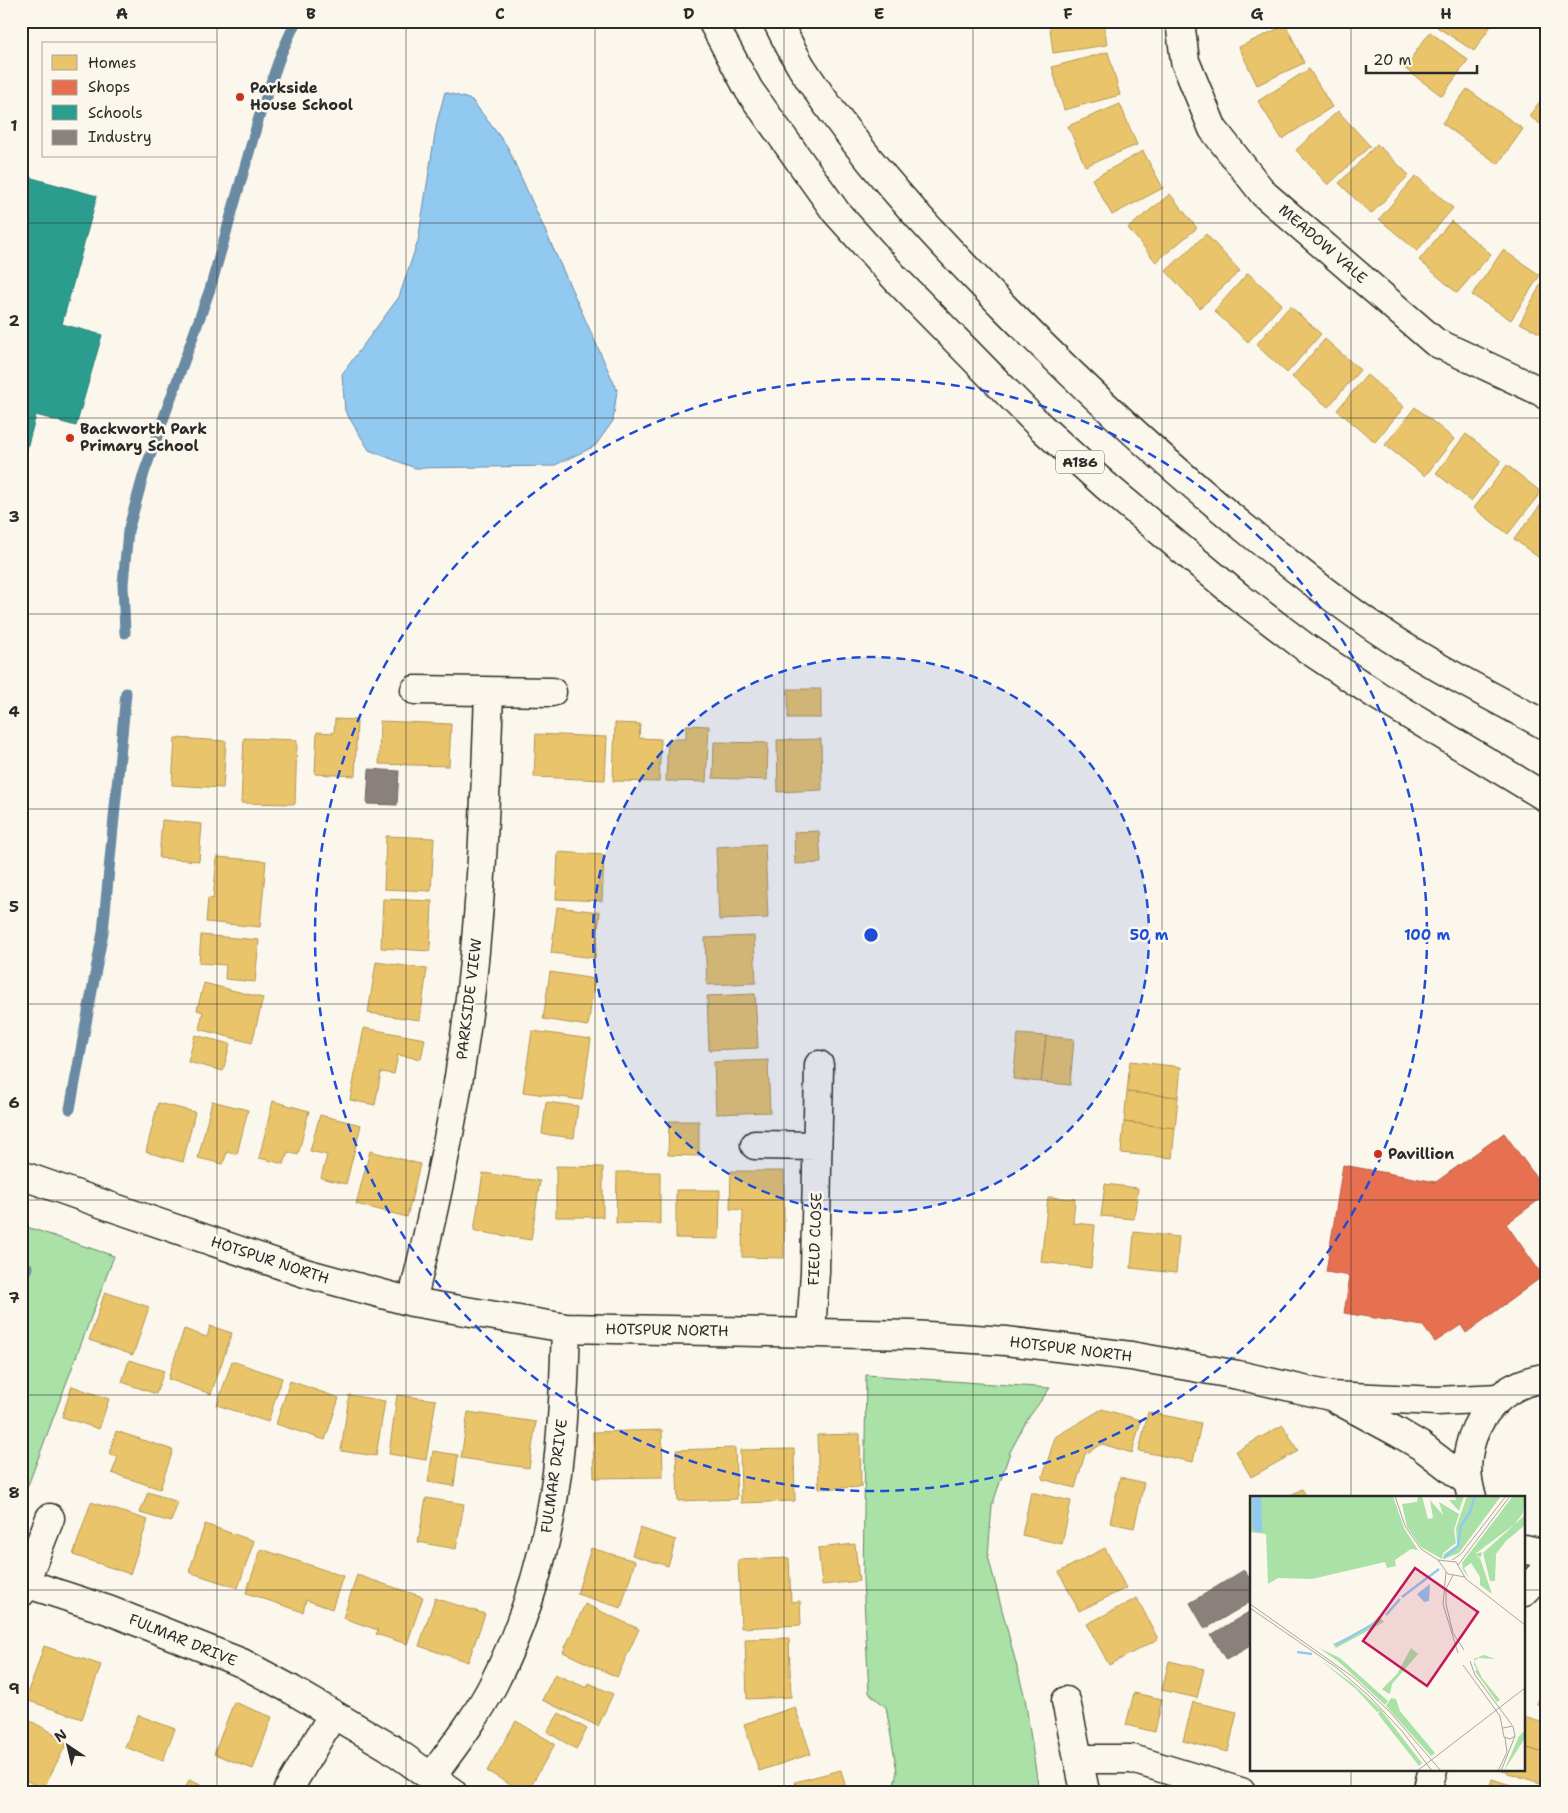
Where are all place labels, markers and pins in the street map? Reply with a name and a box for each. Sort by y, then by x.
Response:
place label: Parkside House School [250,78,353,115]
marker: Parkside House School [234,91,246,103]
place label: Backworth Park Primary School [80,419,207,456]
marker: Backworth Park Primary School [64,432,76,444]
centre of rings [862,926,880,944]
place label: Pavillion [1388,1144,1454,1164]
marker: Pavillion [1372,1148,1384,1160]

